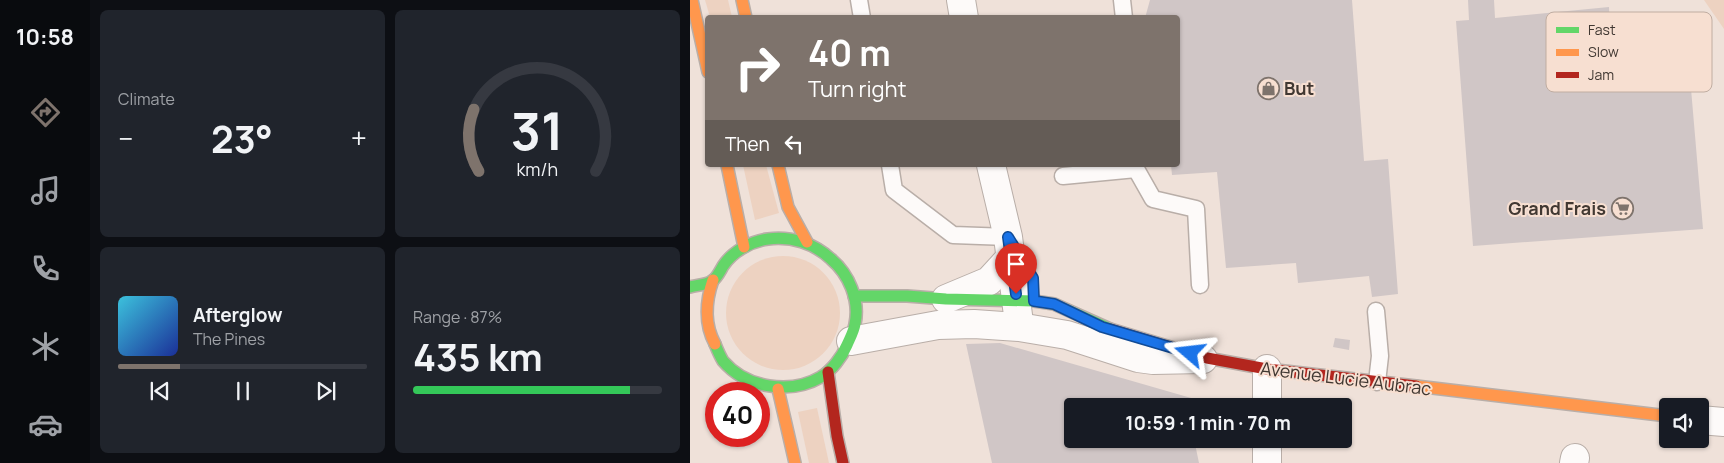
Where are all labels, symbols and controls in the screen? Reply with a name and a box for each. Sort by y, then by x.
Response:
legend [1546,12,1712,92]
text: Fast [1588,20,1616,39]
text: 10:58 [16,22,74,52]
text: 40 m [808,29,891,77]
icon: right [725,35,790,100]
text: Slow [1588,42,1619,61]
text: Jam [1588,65,1614,84]
text: Turn right [808,74,906,104]
shop icon: But [1256,76,1280,100]
place label: But [1284,76,1314,100]
text: Climate [118,88,175,110]
icon: directions [28,95,63,130]
text: 31 [511,95,564,166]
text: 23° [211,112,273,164]
text: − [118,119,133,157]
text: + [351,119,367,157]
icon: left [780,130,808,158]
text: Then [725,131,770,157]
text: km/h [517,157,558,181]
icon: music [28,173,63,208]
place label: Grand Frais [1508,196,1606,220]
supermarket icon: Grand Frais [1610,196,1634,220]
pin [995,243,1037,294]
icon: arrive [1002,250,1030,278]
icon: phone [28,251,63,286]
text: Afterglow [193,302,282,328]
text: Range · 87% [413,306,502,328]
position arrow [1163,326,1215,378]
text: The Pines [193,328,265,350]
icon: climate [28,329,63,364]
text: 435 km [413,330,543,382]
street label: Avenue Lucie Aubrac [1259,356,1433,400]
icon: previous [146,377,174,405]
icon: pause [229,377,257,405]
icon: next [312,377,340,405]
speed limit sign: 40 [705,382,770,447]
map controls [1659,398,1709,448]
button: sound [1659,398,1709,448]
icon: car [28,407,63,442]
text: 10:59 · 1 min · 70 m [1125,410,1291,436]

